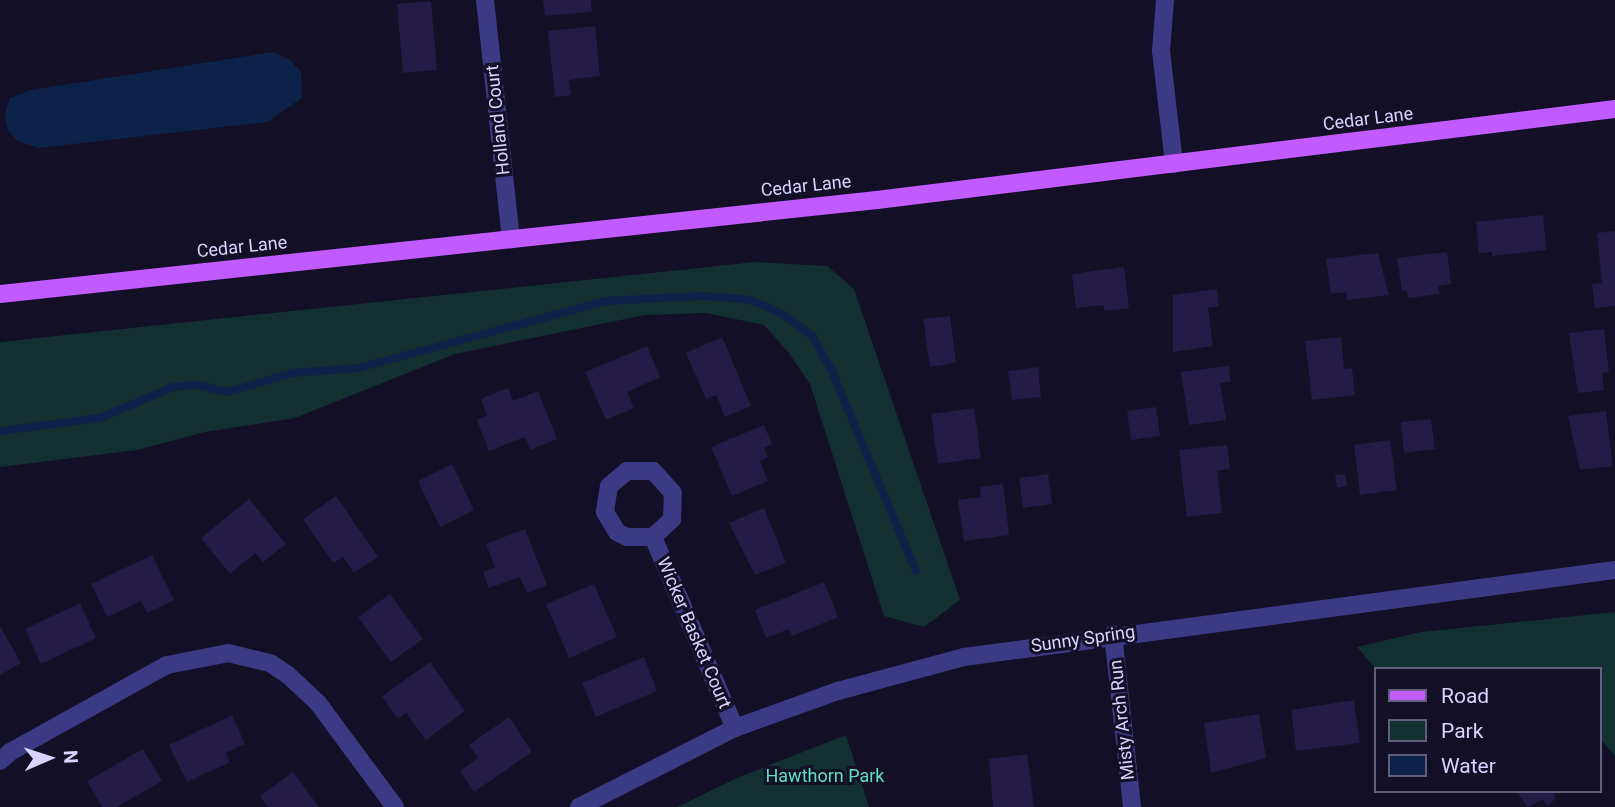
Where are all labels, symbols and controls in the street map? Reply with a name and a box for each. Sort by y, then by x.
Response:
street label: Holland Court [481,64,515,176]
street label: Cedar Lane [1322,103,1414,135]
street label: Cedar Lane [760,171,852,201]
street label: Cedar Lane [196,232,288,262]
street label: Wicker Basket Court [652,554,736,712]
street label: Sunny Spring [1030,621,1136,657]
street label: Misty Arch Run [1105,659,1139,781]
legend [1374,667,1601,793]
text: Road [1441,684,1489,708]
text: Park [1441,719,1483,743]
north arrow [14,723,84,793]
text: N [59,750,82,764]
text: Water [1441,754,1496,778]
park label: Hawthorn Park [765,765,885,787]

